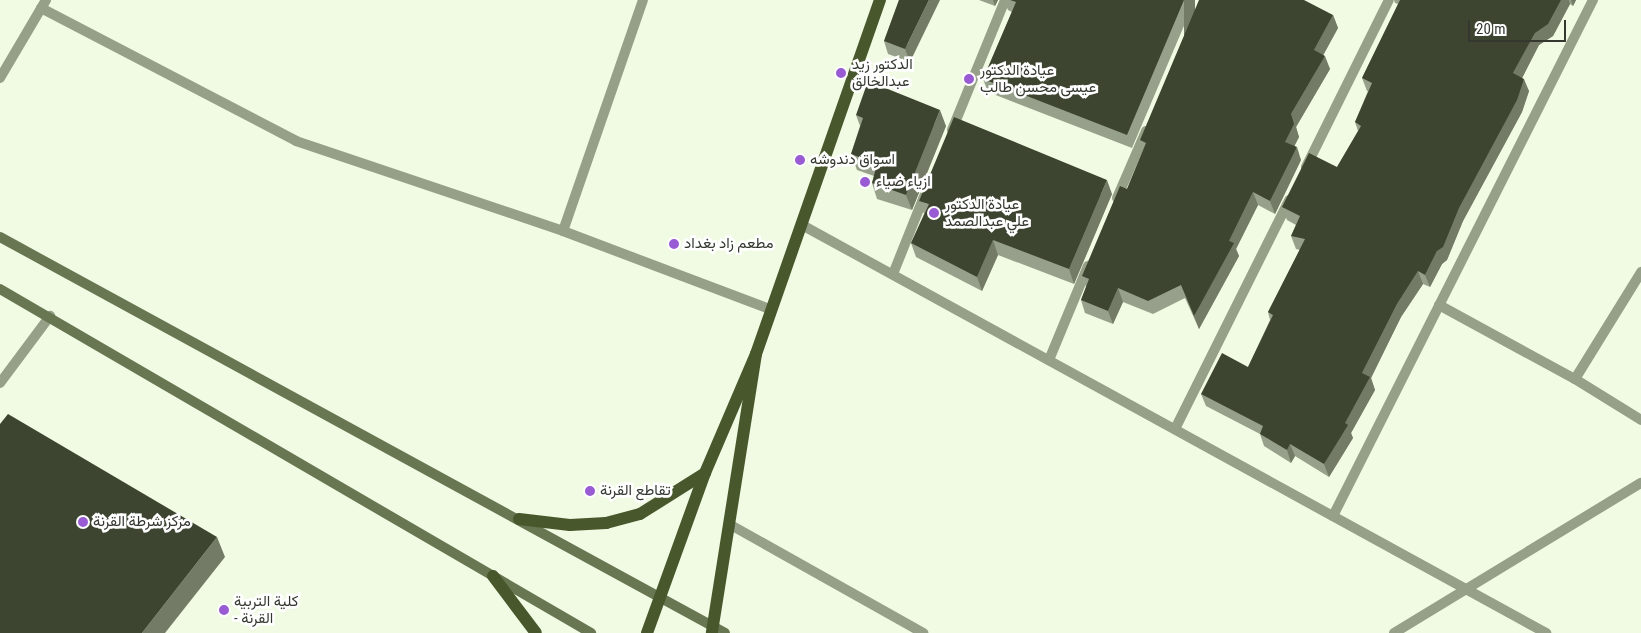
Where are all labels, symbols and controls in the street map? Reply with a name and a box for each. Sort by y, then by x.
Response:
scale bar [1471,10,1568,42]
text: 20 m [1476,20,1506,38]
place label: الدكتور زيد عبدالخالق [852,55,913,90]
place label: عيادة الدكتور عيسى محسن طالب [980,61,1096,96]
marker: الدكتور زيد عبدالخالق [834,66,848,80]
marker: عيادة الدكتور عيسى محسن طالب [962,72,976,86]
place label: اسواق دندوشه [810,151,895,169]
marker: اسواق دندوشه [794,154,806,166]
place label: ازياء ضياء [876,173,931,191]
marker: ازياء ضياء [858,175,872,189]
place label: عيادة الدكتور علي عبدالصمد [945,195,1029,230]
marker: عيادة الدكتور علي عبدالصمد [927,206,941,220]
place label: مطعم زاد بغداد [684,235,774,253]
marker: مطعم زاد بغداد [668,238,680,250]
place label: تقاطع القرنة [600,482,671,500]
marker: تقاطع القرنة [584,485,596,497]
place label: مركز شرطة القرنة [93,513,191,531]
marker: مركز شرطة القرنة [77,516,89,528]
place label: كلية التربية - القرنة [234,592,298,627]
marker: كلية التربية - القرنة [218,604,230,616]

